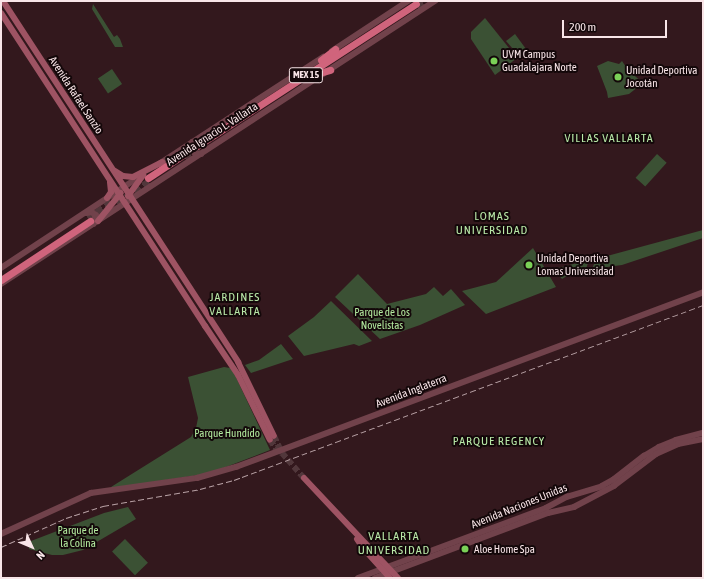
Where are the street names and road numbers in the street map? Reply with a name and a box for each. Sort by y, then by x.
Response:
street label: Avenida Rafael Sanzio [46,54,106,136]
road number: MEX 15 [288,67,324,83]
street label: Avenida Ignacio L. Vallarta [164,100,260,168]
street label: Avenida Inglaterra [374,371,448,411]
street label: Avenida Naciones Unidas [469,481,569,531]

